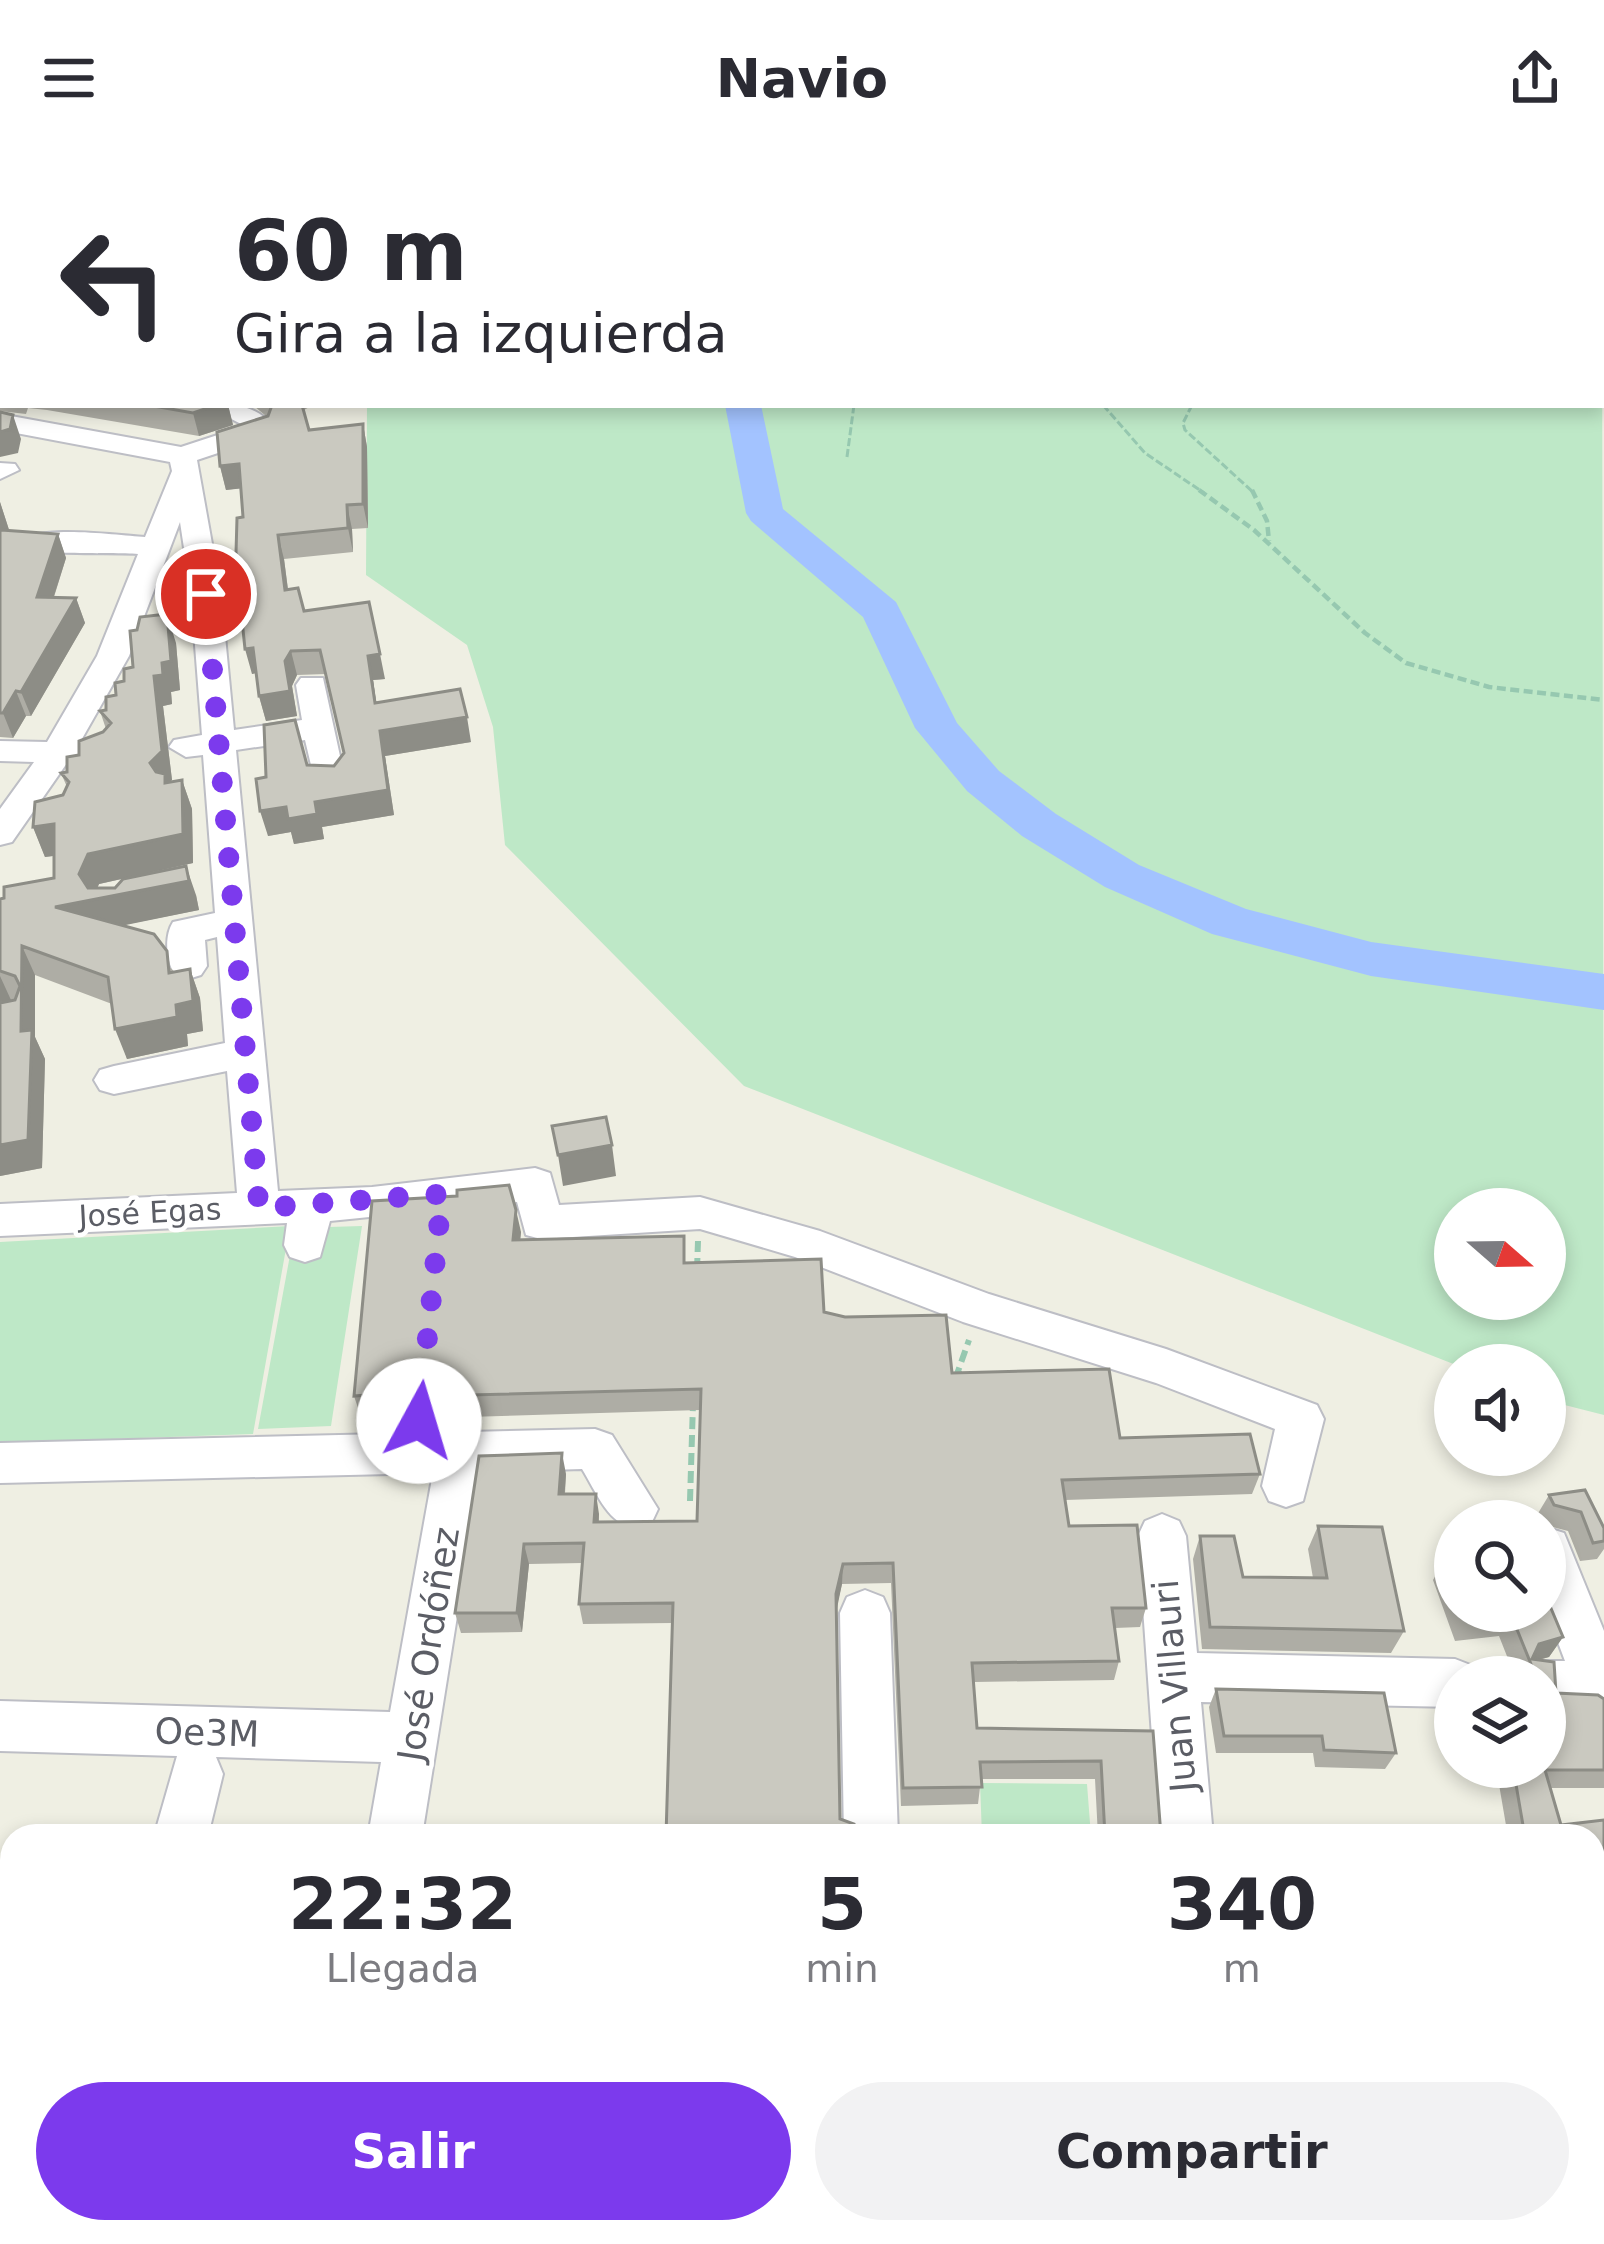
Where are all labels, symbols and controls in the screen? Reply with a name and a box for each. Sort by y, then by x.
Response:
icon: menu [36,45,102,111]
icon: share [1502,45,1568,111]
text: Navio [716,47,888,110]
text: 60 m [234,202,468,300]
icon: left [36,204,192,360]
text: Gira a la izquierda [234,302,728,365]
pin [155,543,257,645]
icon: arrive [173,561,239,627]
north arrow [1434,1188,1566,1320]
map controls [1434,1188,1566,1788]
street label: José Egas [76,1191,222,1234]
button: sound [1434,1344,1566,1476]
position arrow [356,1358,482,1484]
button: search [1434,1500,1566,1632]
street label: José Ordóñez [389,1524,467,1766]
street label: Juan Villauri [1145,1578,1204,1796]
button: layers [1434,1656,1566,1788]
street label: Oe3M [154,1710,260,1755]
text: 22:32 [288,1862,517,1946]
text: 5 [817,1862,867,1946]
text: 340 [1167,1862,1317,1946]
text: Llegada [326,1946,480,1991]
text: min [805,1946,879,1991]
text: m [1223,1946,1261,1991]
button: Salir [36,2082,791,2220]
button: Compartir [815,2082,1569,2220]

